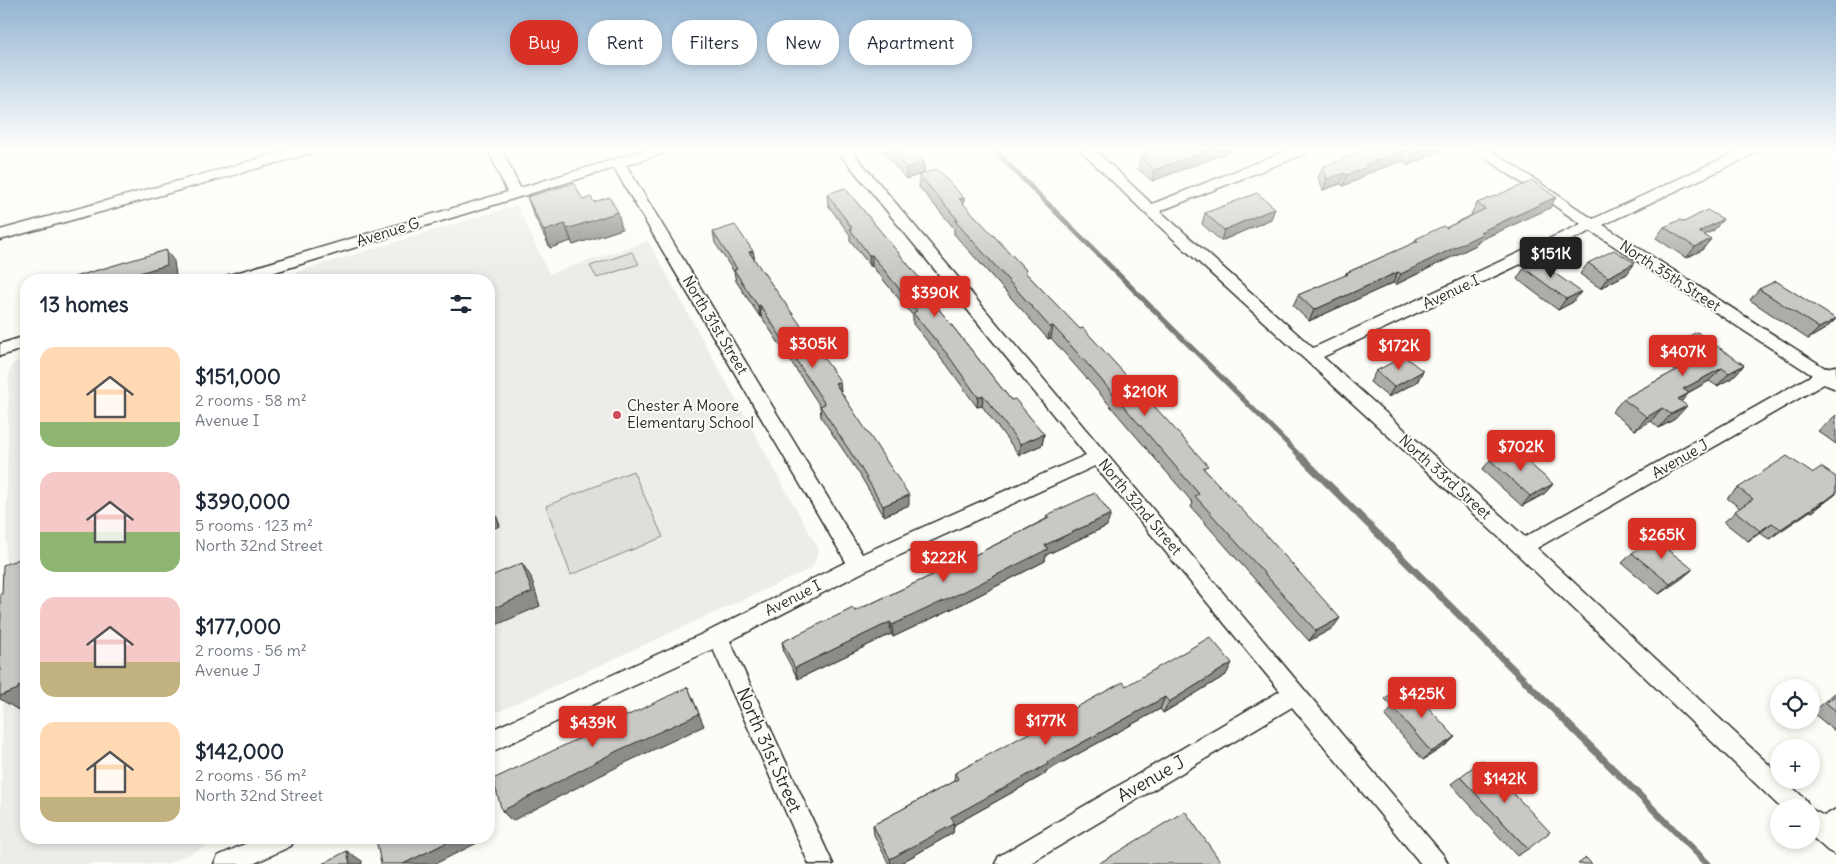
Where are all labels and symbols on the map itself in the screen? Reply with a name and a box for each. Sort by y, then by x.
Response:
street label: Avenue G [354,213,422,250]
pin: $151K [1516,236,1586,279]
street label: North 35th Street [1616,236,1724,315]
street label: Avenue I [1419,270,1482,313]
street label: North 31st Street [678,272,752,378]
pin: $390K [900,276,970,318]
pin: $305K [778,326,848,369]
pin: $172K [1364,328,1434,371]
pin: $407K [1648,334,1718,377]
pin: $210K [1110,374,1180,417]
place label: Chester A Moore Elementary School [627,396,754,432]
marker: Chester A Moore Elementary School [611,409,623,421]
street label: North 33rd Street [1395,430,1495,523]
pin: $702K [1486,430,1556,472]
street label: Avenue J [1648,435,1711,482]
street label: North 32nd Street [1095,455,1186,559]
pin: $265K [1627,518,1697,560]
pin: $222K [909,540,979,583]
street label: Avenue I [762,575,824,620]
pin: $425K [1387,676,1457,719]
street label: North 31st Street [732,684,807,816]
pin: $177K [1011,704,1081,746]
pin: $439K [558,706,628,748]
street label: Avenue J [1113,750,1189,807]
pin: $142K [1470,762,1540,804]

